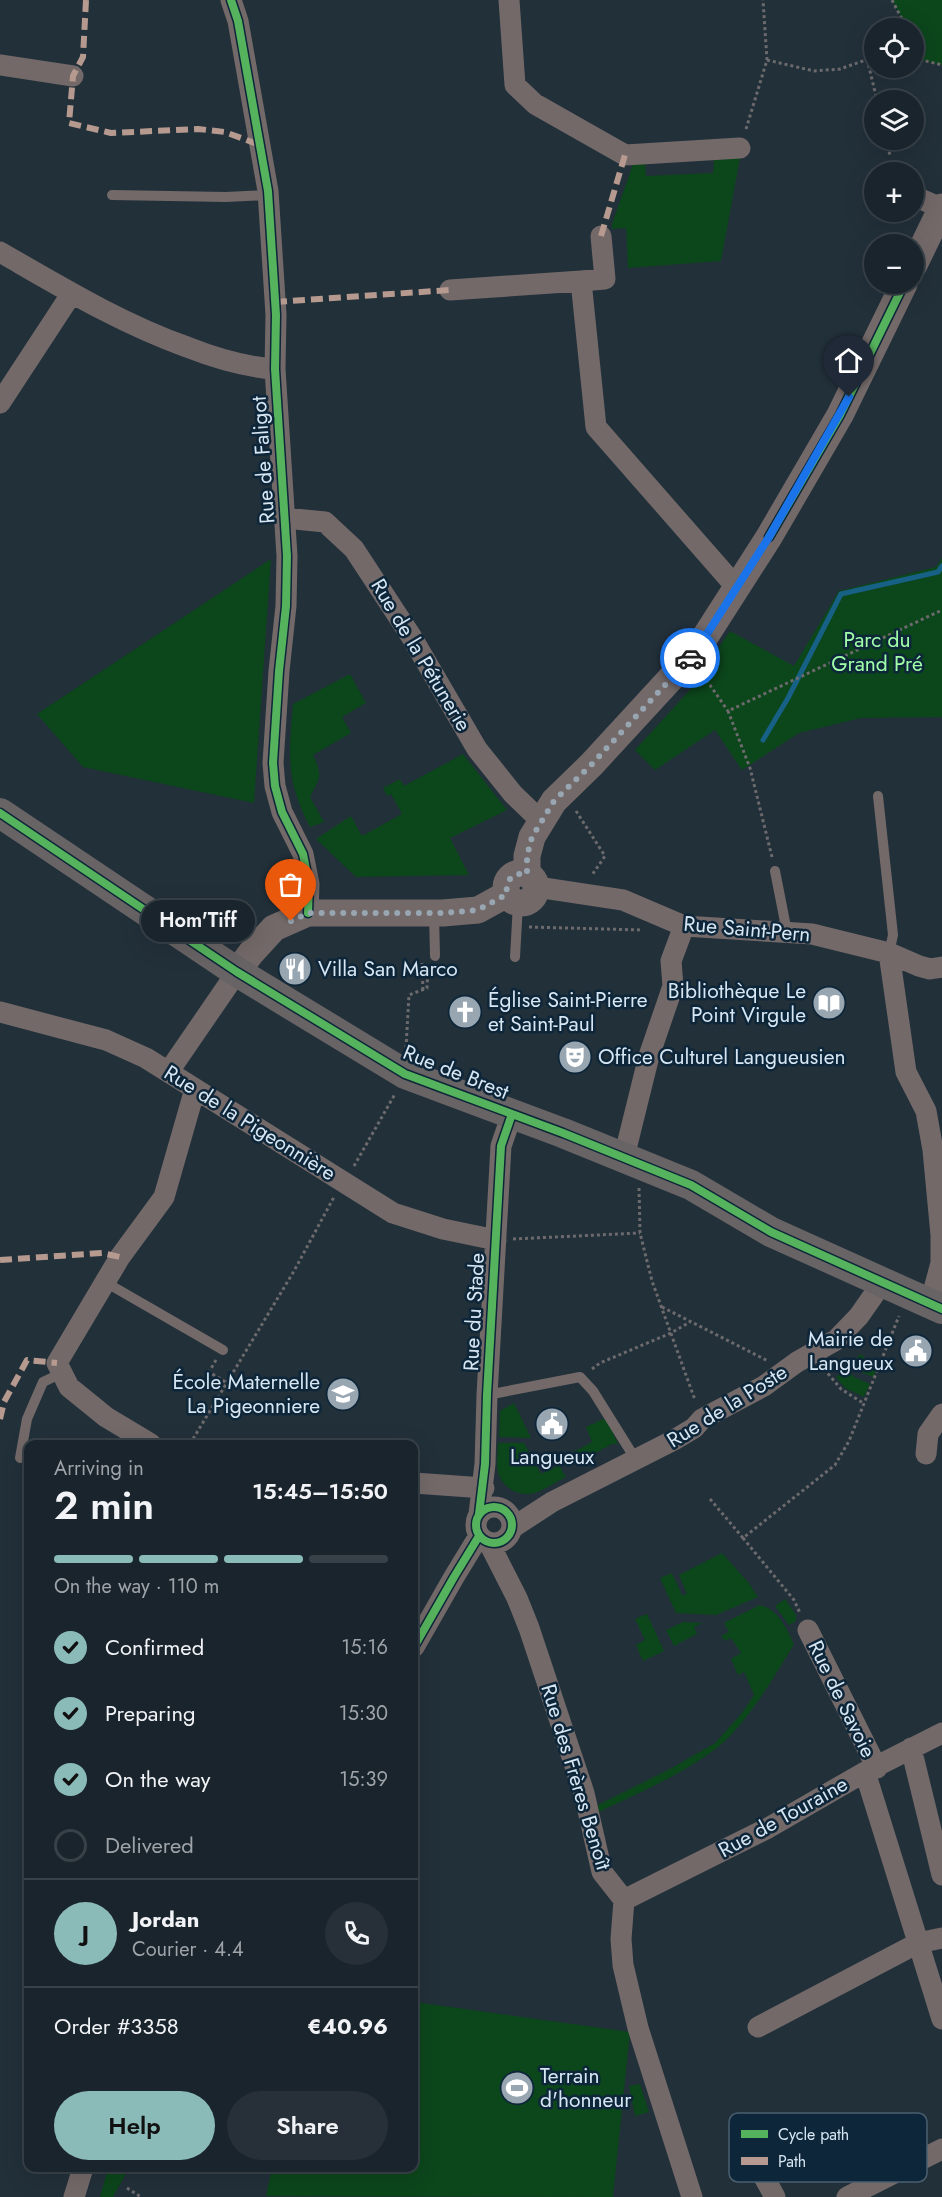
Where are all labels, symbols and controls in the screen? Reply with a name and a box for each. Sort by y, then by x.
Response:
map controls [864,18,924,294]
button: locate [864,18,924,78]
button: layers [864,90,924,150]
button: + [864,162,924,222]
button: − [864,234,924,294]
pin [823,335,874,397]
icon: home [832,344,865,377]
street label: Rue de Faligot [244,395,282,525]
street label: Rue de la Pétunerie [364,573,479,737]
park label: Parc du Grand Pré [831,625,923,679]
courier [660,628,720,688]
icon: car [674,642,707,675]
pin [265,859,316,921]
icon: bag [274,868,307,901]
callout: Hom'Tiff [141,900,255,942]
text: Hom'Tiff [159,906,237,935]
street label: Rue Saint-Pern [682,909,812,949]
restaurant icon: Villa San Marco [277,951,313,987]
place label: Villa San Marco [318,954,458,984]
place label: Bibliothèque Le Point Virgule [668,976,806,1030]
place label: Église Saint-Pierre et Saint-Paul [488,985,648,1039]
library icon: Bibliothèque Le Point Virgule [811,985,847,1021]
church icon: Église Saint-Pierre et Saint-Paul [447,994,483,1030]
street label: Rue de Brest [398,1037,514,1107]
theatre icon: Office Culturel Langueusien [557,1039,593,1075]
place label: Office Culturel Langueusien [598,1042,846,1072]
street label: Rue de la Pigeonnière [158,1058,342,1188]
street label: Rue du Stade [456,1252,492,1372]
place label: Mairie de Langueux [808,1324,893,1378]
public building icon: Mairie de Langueux [898,1333,934,1369]
street label: Rue de la Poste [661,1357,793,1455]
place label: École Maternelle La Pigeonniere [173,1367,320,1421]
school or university icon: École Maternelle La Pigeonniere [325,1376,361,1412]
public building icon: Langueux [534,1406,570,1442]
place label: Langueux [510,1442,594,1472]
text: Arriving in [54,1454,144,1483]
text: 15:45–15:50 [252,1475,388,1507]
text: 2 min [54,1477,154,1534]
text: On the way · 110 m [54,1572,219,1601]
icon: check [54,1631,87,1664]
text: Confirmed [105,1631,204,1663]
text: 15:16 [341,1633,388,1662]
street label: Rue de Savoie [801,1635,883,1763]
street label: Rue des Frères Benoît [533,1680,619,1874]
icon: check [54,1697,87,1730]
text: Preparing [105,1697,196,1729]
text: 15:30 [339,1699,388,1728]
icon: check [54,1763,87,1796]
text: On the way [105,1763,210,1795]
text: 15:39 [339,1765,388,1794]
street label: Rue de Touraine [713,1769,853,1865]
text: Delivered [105,1829,194,1861]
button: phone [325,1902,388,1965]
text: Jordan [132,1903,199,1935]
text: J [82,1917,89,1949]
text: Courier · 4.4 [132,1935,244,1964]
text: Order #3358 [54,2010,179,2042]
text: €40.96 [307,2010,388,2042]
place label: Terrain d'honneur [540,2061,632,2115]
sports icon: Terrain d'honneur [499,2070,535,2106]
button: Help [54,2091,215,2160]
button: Share [227,2091,388,2160]
legend [729,2113,927,2182]
text: Cycle path [778,2123,849,2146]
text: Path [778,2150,806,2173]

